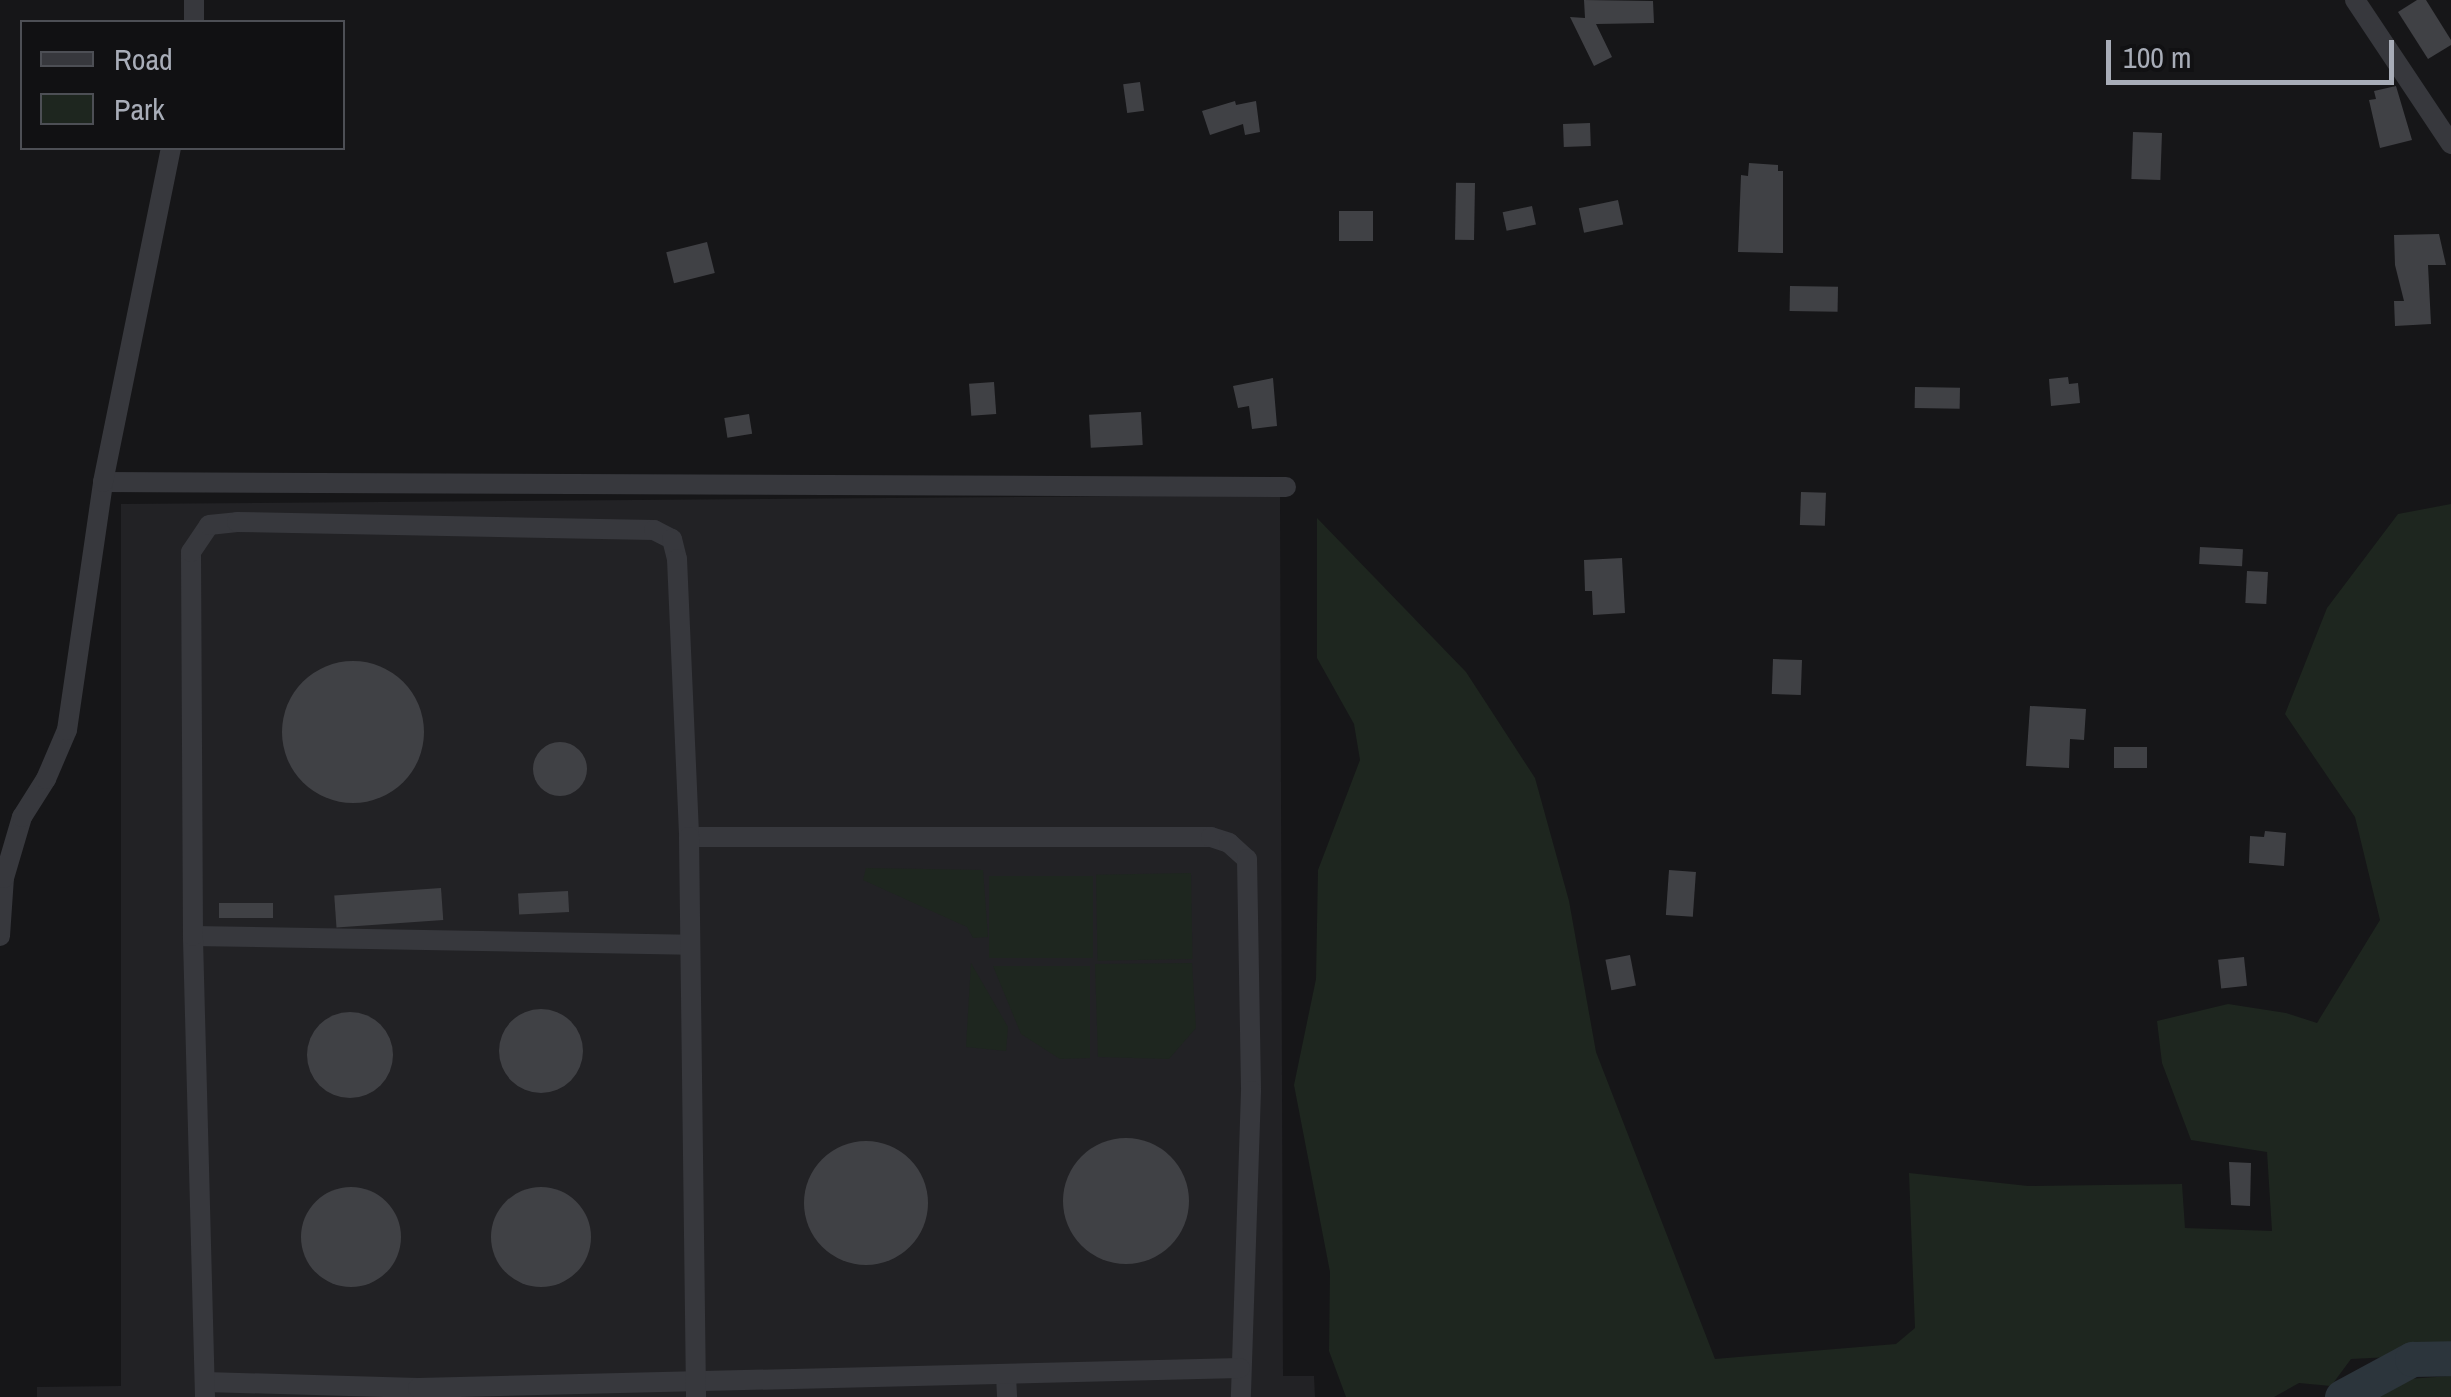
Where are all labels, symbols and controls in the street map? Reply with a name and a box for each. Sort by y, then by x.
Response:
legend [20,20,345,150]
scale bar [2111,20,2398,82]
text: 100 m [2123,37,2191,77]
text: Road [114,39,173,79]
text: Park [114,89,165,129]

